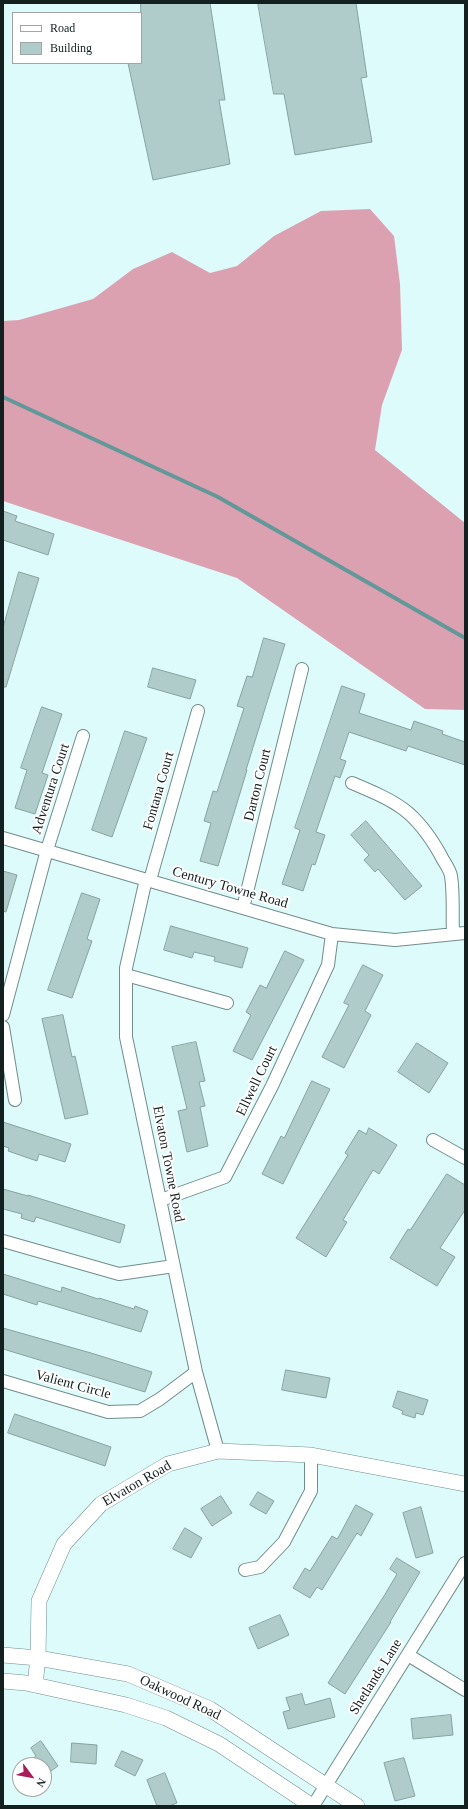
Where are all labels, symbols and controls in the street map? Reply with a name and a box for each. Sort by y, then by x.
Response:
legend [12,12,142,64]
text: Road [50,21,75,35]
text: Building [50,41,92,55]
street label: Adventura Court [28,741,74,837]
street label: Darton Court [241,747,275,823]
street label: Fontana Court [140,750,178,832]
street label: Century Towne Road [170,863,290,913]
street label: Ellwell Court [233,1043,281,1119]
street label: Elvaton Towne Road [148,1104,188,1224]
street label: Valient Circle [33,1367,113,1403]
street label: Elvaton Road [100,1458,174,1510]
street label: Shetlands Lane [346,1636,406,1718]
street label: Oakwood Road [137,1672,223,1724]
north arrow [12,1757,52,1797]
text: N [34,1776,49,1789]

